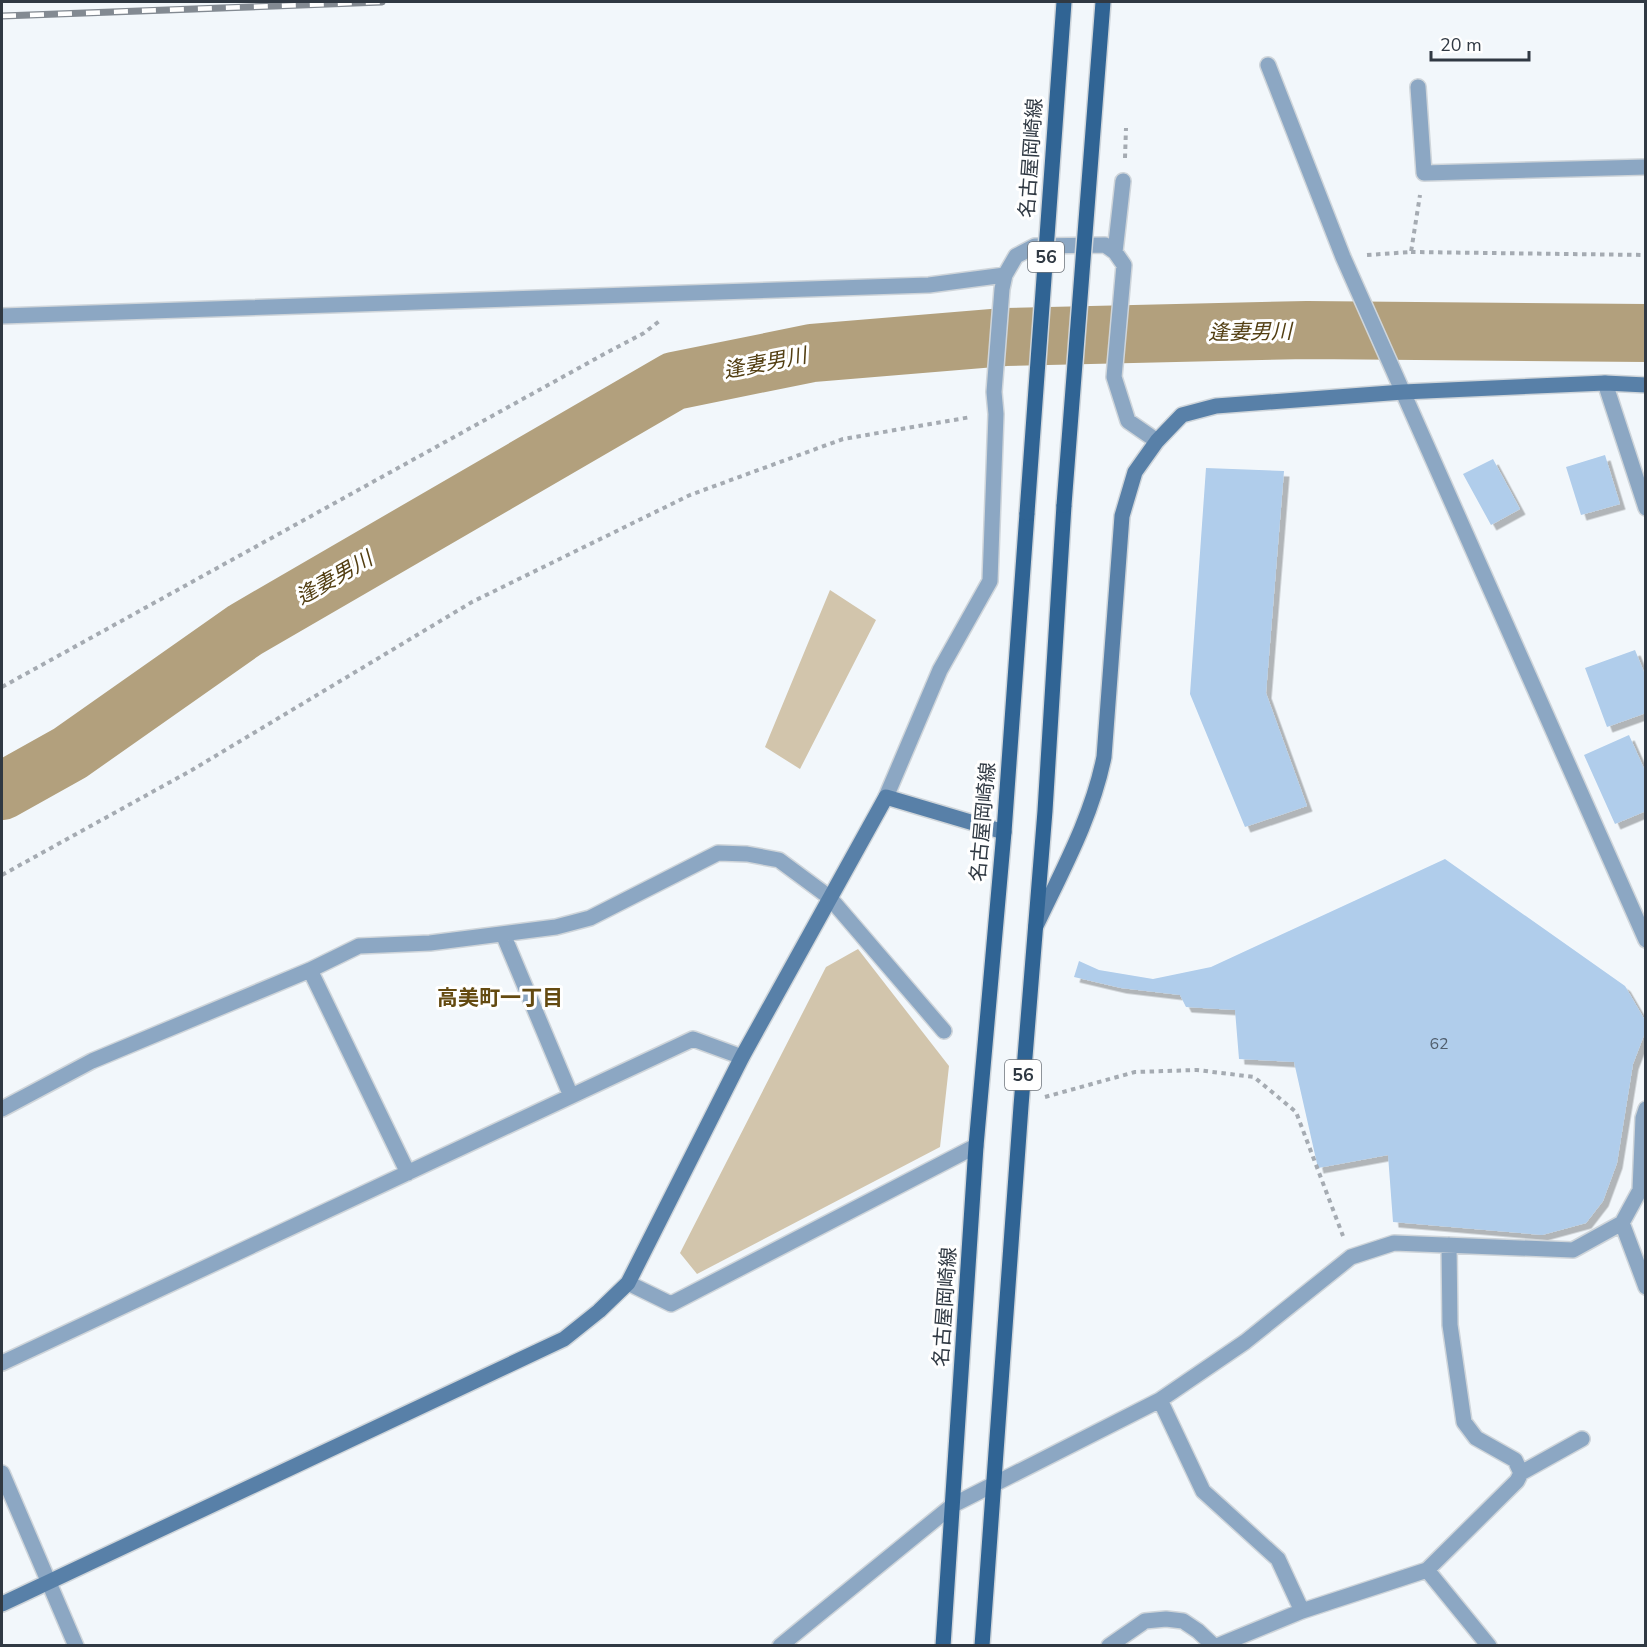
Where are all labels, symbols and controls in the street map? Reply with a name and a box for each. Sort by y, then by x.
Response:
scale bar [1431,24,1528,62]
text: 20 m [1440,33,1482,57]
street label: 名古屋岡崎線 [1013,97,1049,219]
road number: 56 [1028,242,1064,272]
water label: 逢妻男川 [1208,317,1294,347]
water label: 逢妻男川 [721,341,811,385]
water label: 逢妻男川 [291,544,379,611]
street label: 名古屋岡崎線 [964,761,1002,883]
district label: 高美町一丁目 [437,984,563,1012]
house number: 62 [1429,1033,1449,1055]
road number: 56 [1005,1060,1041,1090]
street label: 名古屋岡崎線 [927,1246,963,1368]

